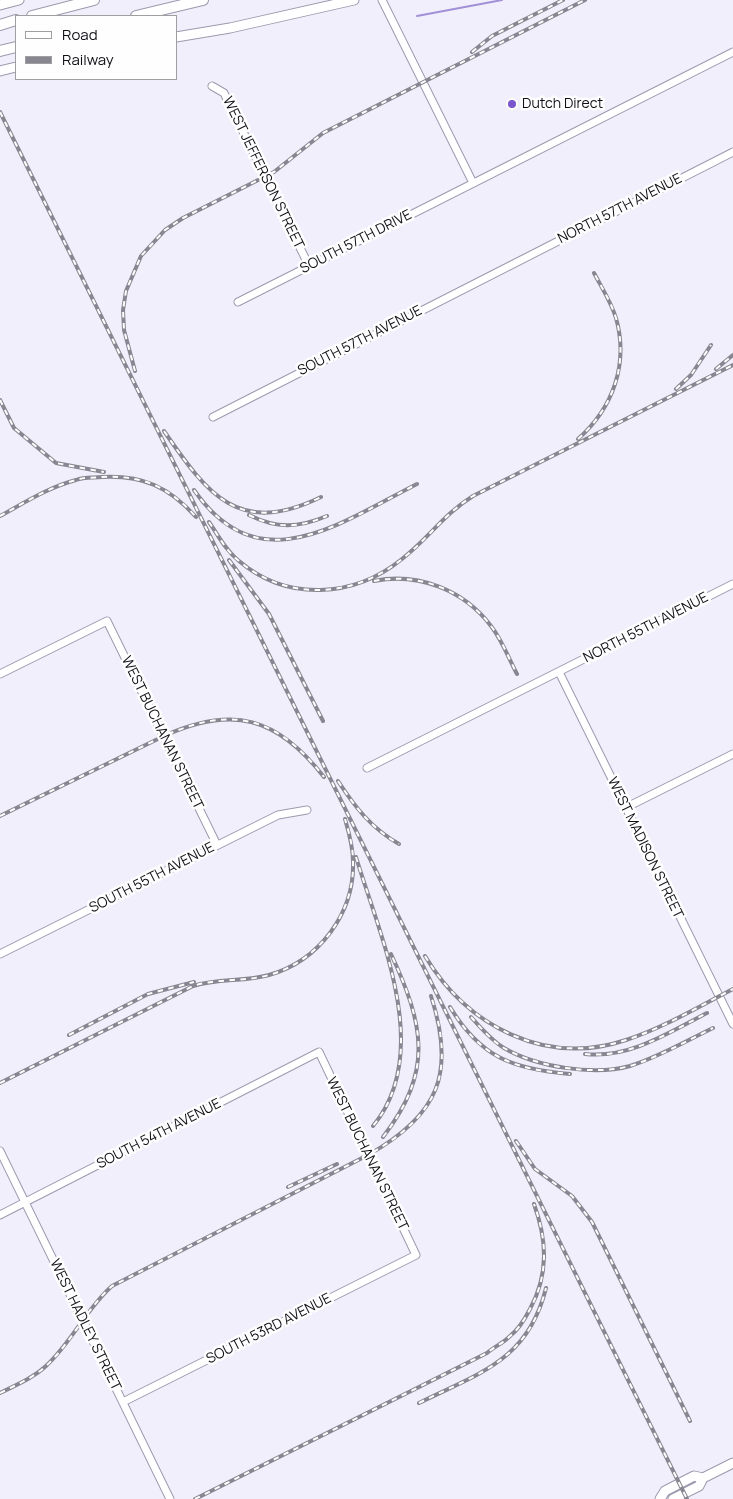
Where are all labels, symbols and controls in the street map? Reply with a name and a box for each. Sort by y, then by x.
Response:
legend [15,15,178,80]
text: Road [62,24,98,45]
text: Railway [62,49,114,70]
street label: WEST JEFFERSON STREET [219,94,307,252]
place label: Dutch Direct [522,96,603,112]
marker: Dutch Direct [506,98,518,110]
street label: NORTH 57TH AVENUE [555,170,685,248]
street label: SOUTH 57TH DRIVE [297,207,415,277]
street label: SOUTH 57TH AVENUE [295,302,425,380]
street label: NORTH 55TH AVENUE [581,589,711,667]
street label: WEST BUCHANAN STREET [118,654,206,812]
street label: WEST MADISON STREET [603,775,687,921]
street label: SOUTH 55TH AVENUE [87,839,217,917]
street label: WEST BUCHANAN STREET [323,1075,411,1233]
street label: SOUTH 54TH AVENUE [94,1095,224,1173]
street label: WEST HADLEY STREET [46,1257,124,1393]
street label: SOUTH 53RD AVENUE [204,1290,334,1368]

